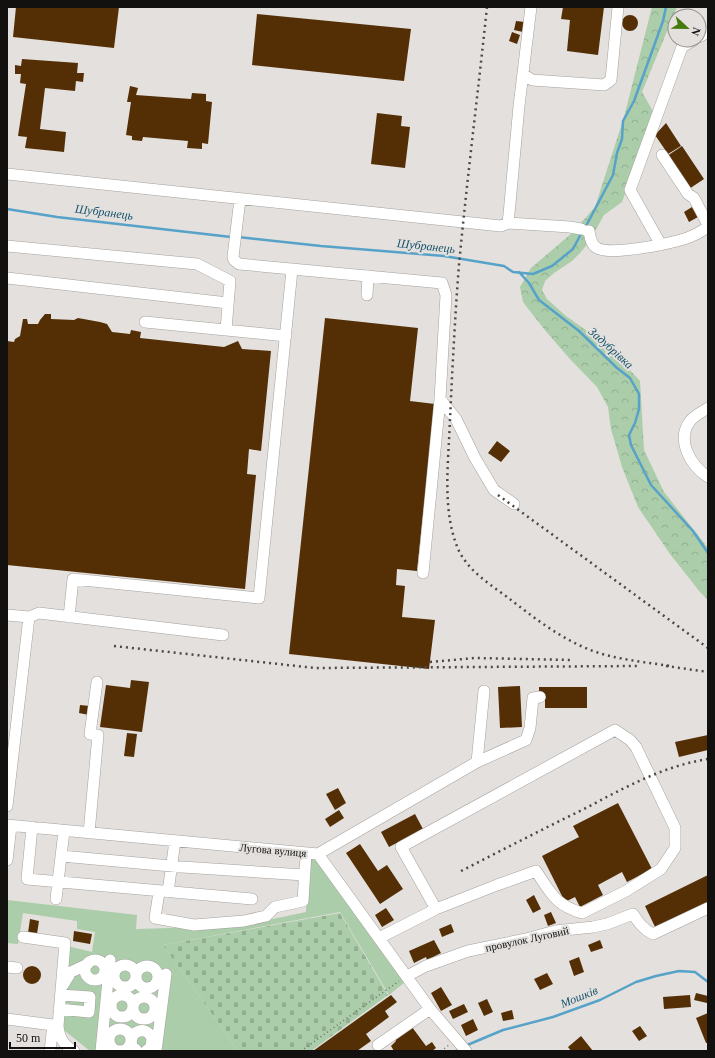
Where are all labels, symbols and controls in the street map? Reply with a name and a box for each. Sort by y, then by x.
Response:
north arrow [667,8,707,48]
text: N [689,26,703,38]
water label: Шубранець [73,201,134,223]
water label: Шубранець [395,236,456,256]
water label: Задубрівка [586,324,636,372]
street label: Лугова вулиця [239,841,307,859]
street label: провулок Луговий [484,924,570,954]
water label: Мошків [557,983,600,1011]
scale bar [10,1024,75,1050]
text: 50 m [16,1031,41,1045]

